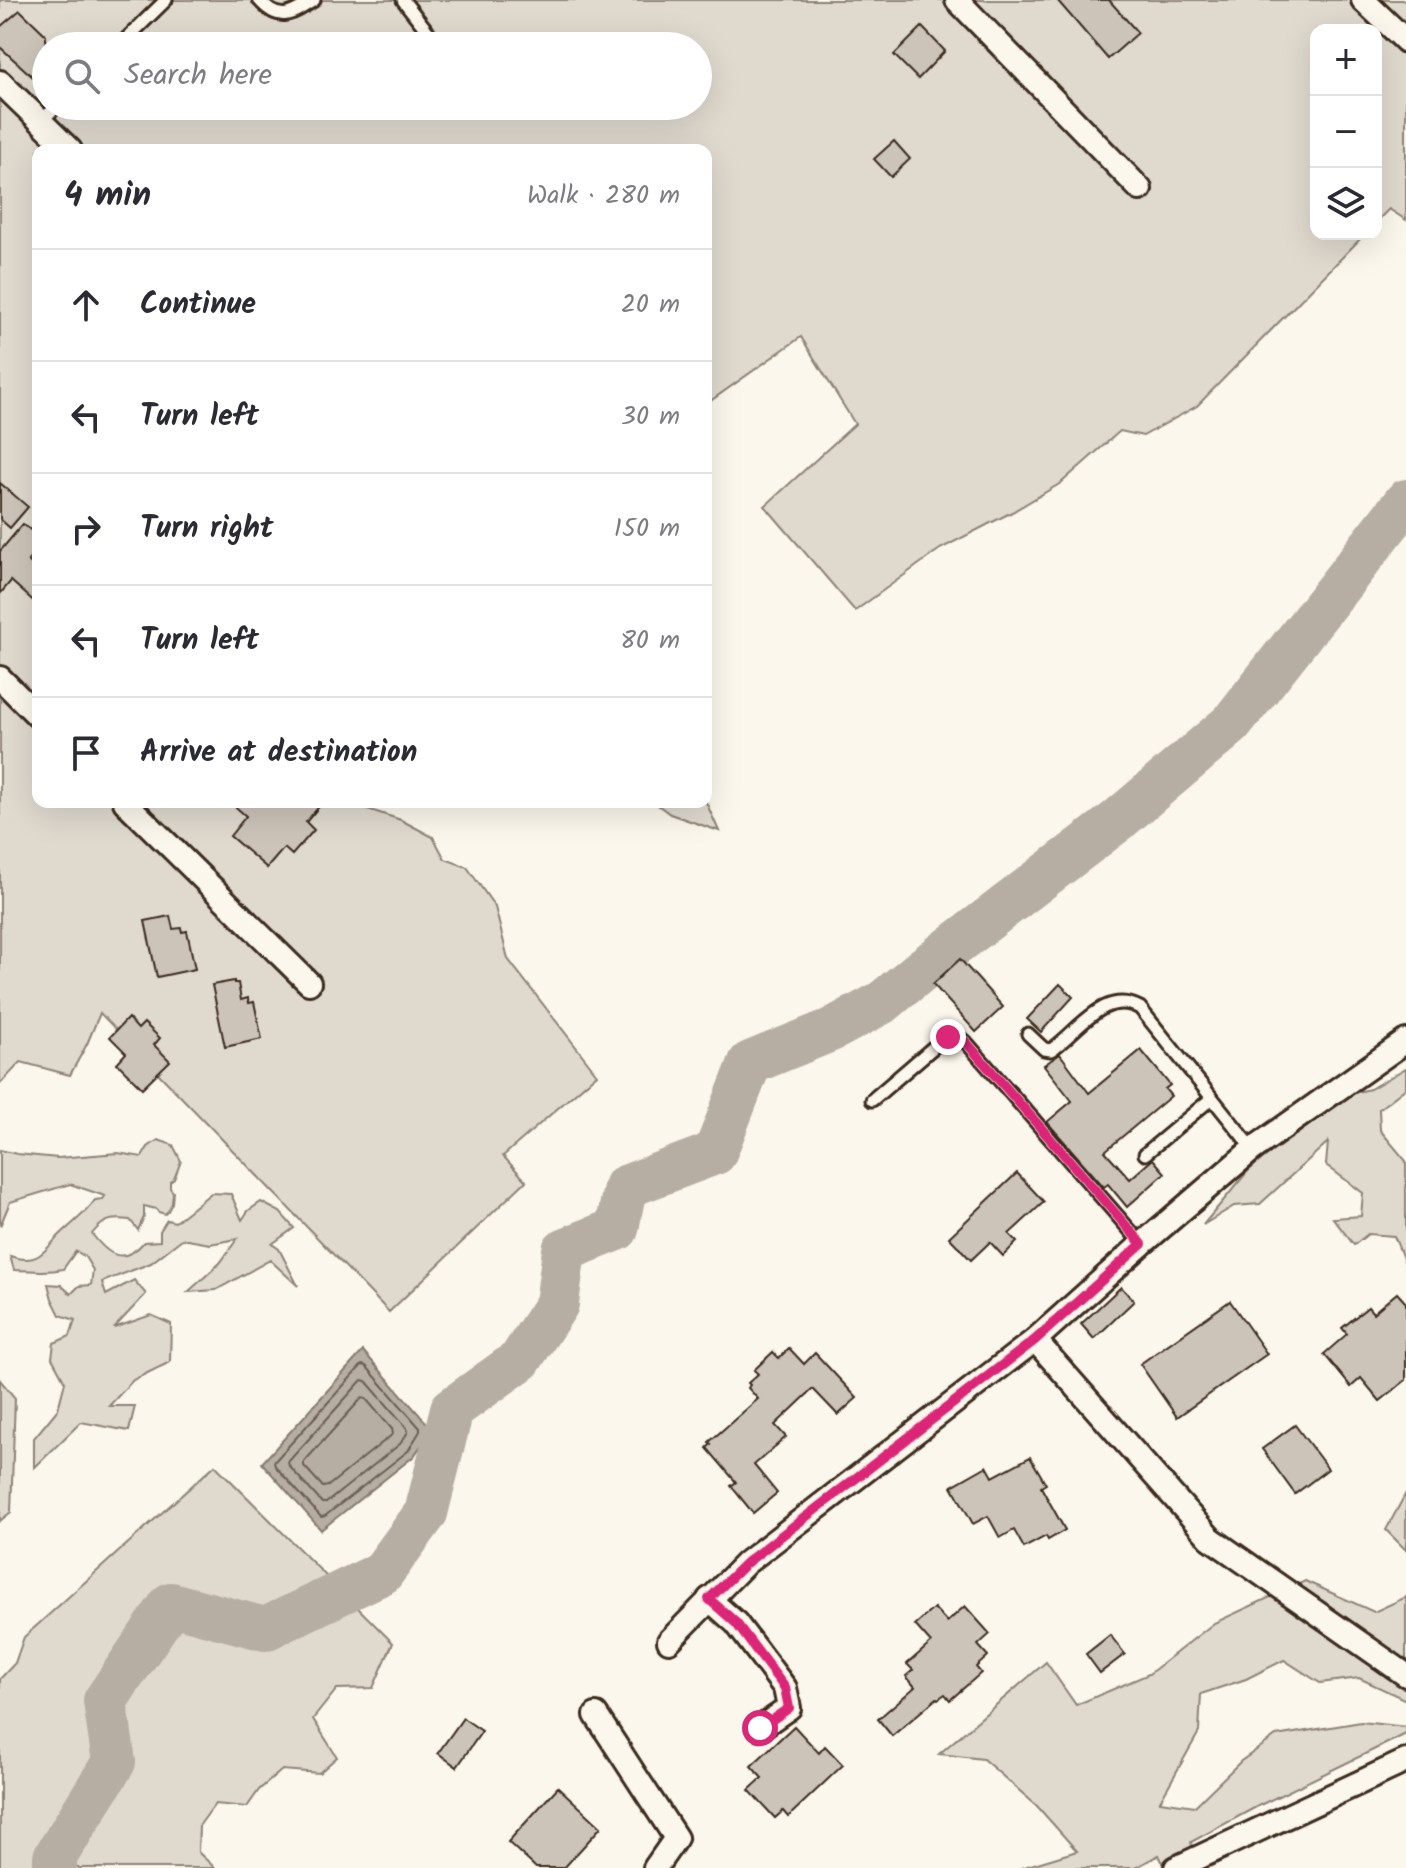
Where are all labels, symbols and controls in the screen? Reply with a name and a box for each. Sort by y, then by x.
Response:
map controls [1310,24,1382,240]
button: + [1310,24,1382,96]
search box [32,32,712,120]
text: Search here [124,52,272,100]
icon: search [60,54,104,98]
button: − [1310,96,1382,168]
button: layers [1310,168,1382,240]
text: 4 min [64,169,151,223]
text: Walk · 280 m [527,175,680,217]
text: Continue [140,281,256,329]
icon: ahead [64,283,108,327]
text: 20 m [621,284,680,326]
text: Turn left [140,393,259,441]
icon: left [64,395,108,439]
text: 30 m [621,396,680,438]
text: Turn right [140,505,273,553]
icon: right [64,507,108,551]
text: 150 m [614,508,680,550]
text: Turn left [140,617,259,665]
icon: left [64,619,108,663]
text: 80 m [620,620,680,662]
text: Arrive at destination [140,729,417,777]
icon: arrive [64,731,108,775]
route end [930,1019,966,1055]
route start [742,1710,778,1746]

